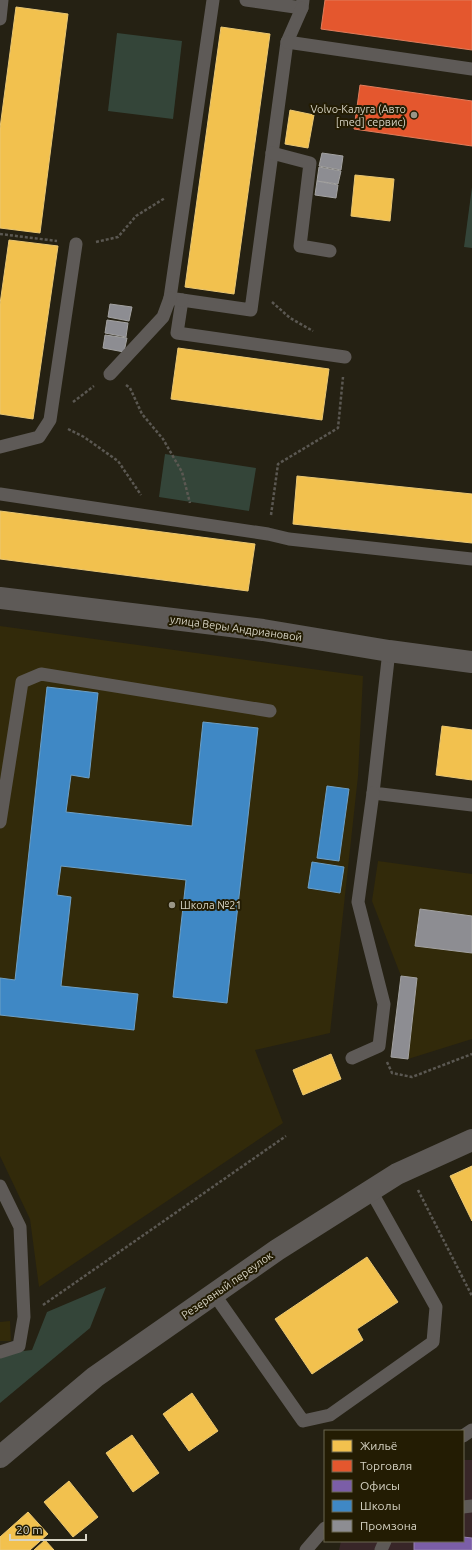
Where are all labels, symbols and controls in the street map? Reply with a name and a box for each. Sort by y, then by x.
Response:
place label: Volvo-Калуга (Авто [med] сервис) [310,103,406,129]
marker: Volvo-Калуга (Авто [med] сервис) [409,110,419,120]
street label: улица Веры Андриановой [169,613,303,643]
place label: Школа №21 [180,899,242,911]
marker: Школа №21 [167,900,177,910]
street label: Резервный переулок [179,1249,275,1321]
legend [324,1430,464,1542]
text: Жильё [360,1439,397,1452]
text: Торговля [360,1459,412,1472]
text: Офисы [360,1479,400,1492]
text: Школы [360,1499,401,1512]
scale bar [10,1516,86,1542]
text: Промзона [360,1519,417,1532]
text: 20 m [16,1523,43,1536]

